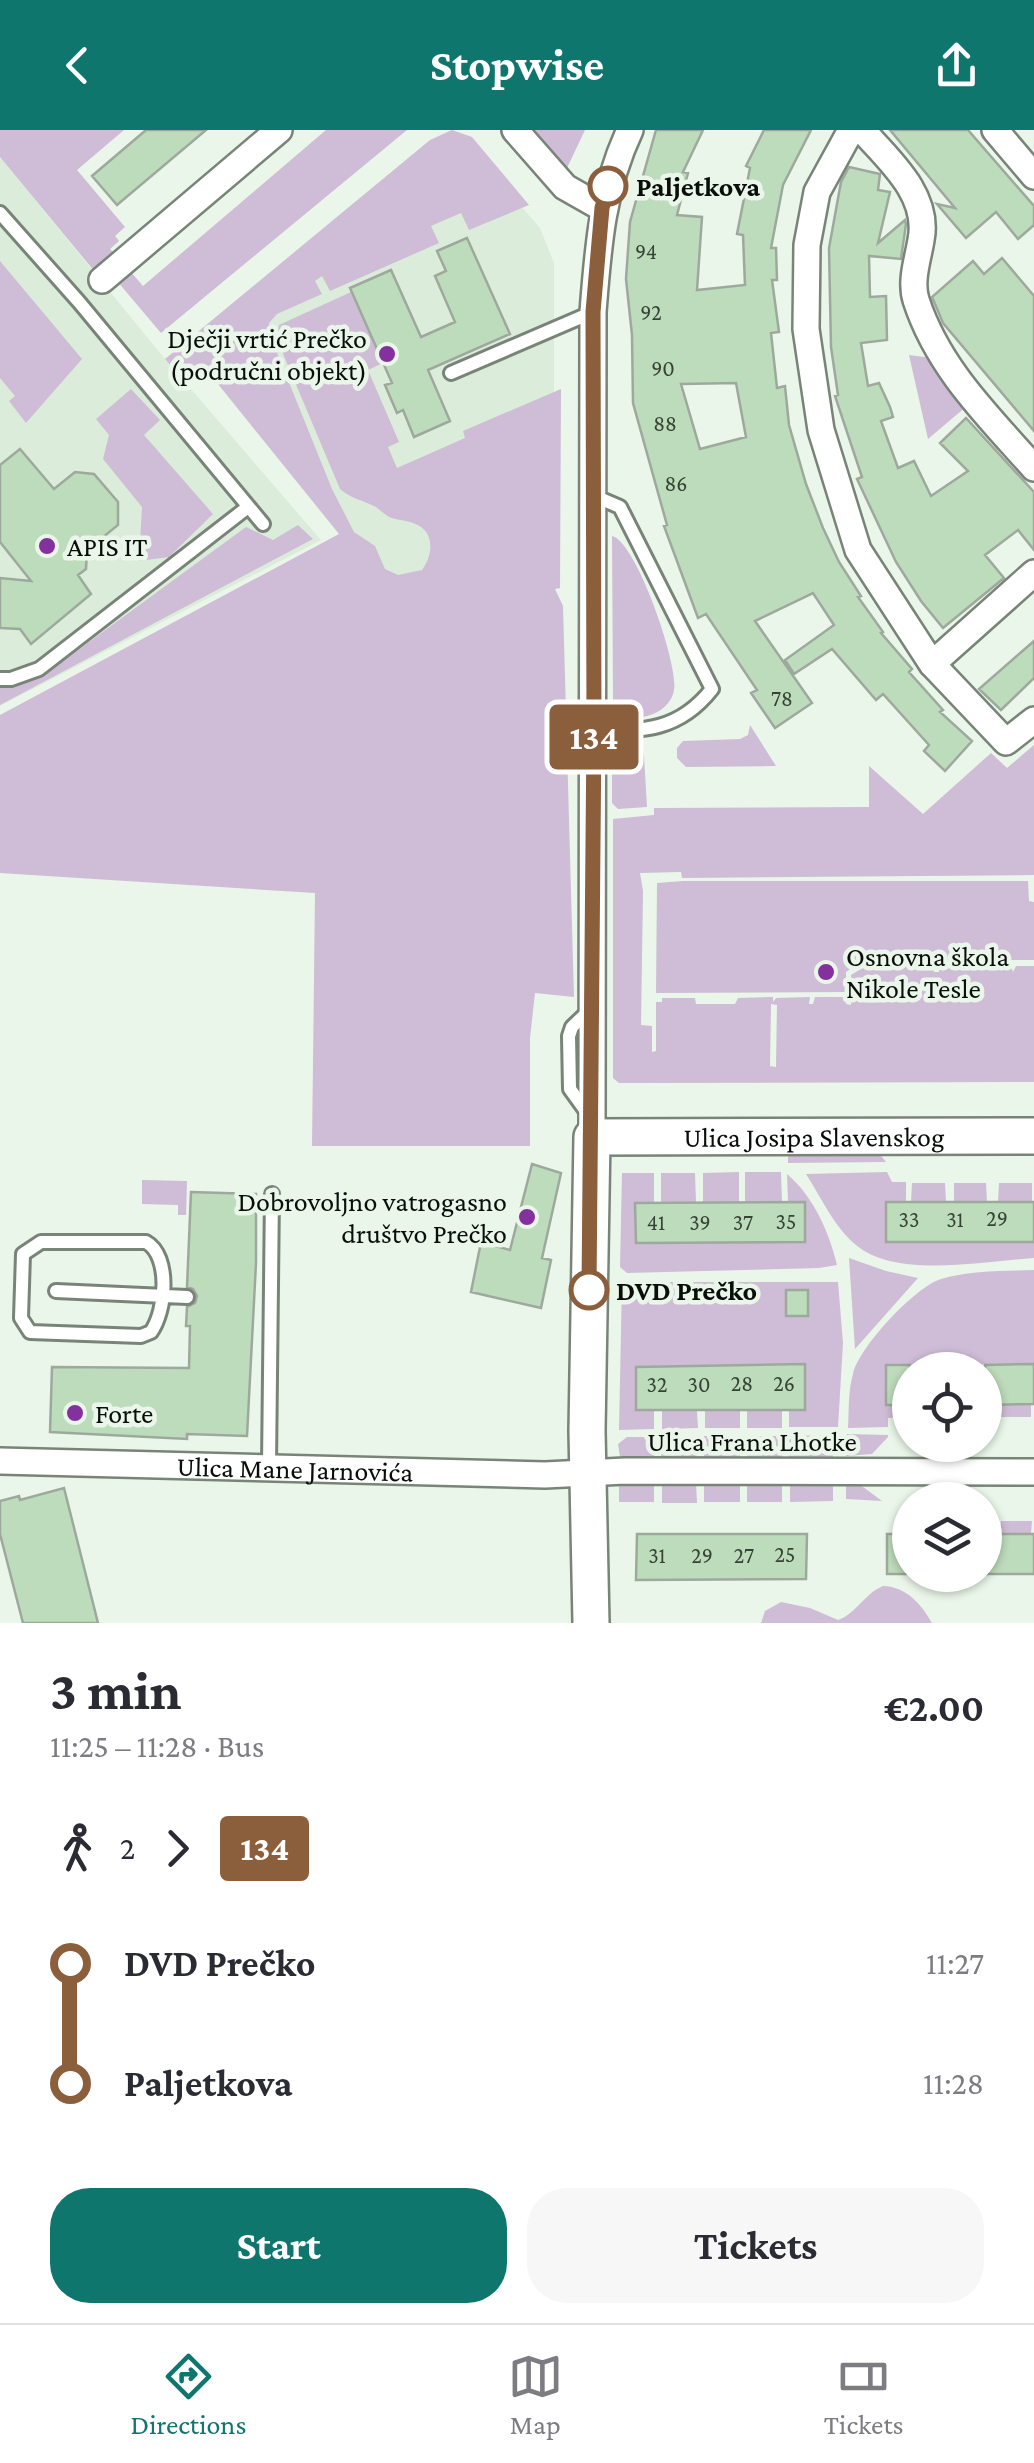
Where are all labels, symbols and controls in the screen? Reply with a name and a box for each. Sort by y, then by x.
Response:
icon: back [50,38,105,93]
icon: share [929,38,984,93]
text: Stopwise [430,40,604,90]
marker: Paljetkova [589,167,627,205]
place label: Paljetkova [636,171,760,202]
house number: 94 [635,239,657,264]
house number: 92 [640,300,662,325]
place label: Dječji vrtić Prečko (područni objekt) [167,323,367,387]
marker: Dječji vrtić Prečko (područni objekt) [376,343,398,365]
house number: 90 [651,356,675,381]
house number: 88 [653,411,677,436]
house number: 86 [664,471,688,496]
place label: APIS IT [67,531,148,562]
marker: APIS IT [36,535,58,557]
house number: 78 [771,686,793,711]
line badge: 134 [536,704,652,770]
text: 134 [569,718,619,757]
place label: Osnovna škola Nikole Tesle [846,941,1009,1004]
marker: Osnovna škola Nikole Tesle [815,961,837,983]
street label: Ulica Josipa Slavenskog [683,1121,945,1153]
place label: Dobrovoljno vatrogasno društvo Prečko [237,1186,507,1249]
marker: Dobrovoljno vatrogasno društvo Prečko [516,1206,538,1228]
house number: 29 [986,1206,1008,1231]
house number: 33 [899,1207,919,1232]
house number: 31 [946,1207,964,1232]
house number: 35 [776,1209,796,1234]
house number: 41 [647,1210,665,1235]
house number: 39 [689,1210,711,1235]
house number: 37 [733,1210,753,1235]
marker: DVD Prečko [570,1271,608,1309]
place label: DVD Prečko [616,1275,757,1306]
map controls [892,1352,1002,1592]
button: locate [892,1352,1002,1462]
house number: 28 [731,1371,753,1396]
house number: 26 [773,1371,795,1396]
house number: 32 [647,1372,667,1397]
house number: 30 [688,1372,710,1397]
place label: Forte [95,1398,153,1429]
marker: Forte [64,1402,86,1424]
street label: Ulica Frana Lhotke [647,1426,857,1457]
street label: Ulica Mane Jarnovića [176,1451,414,1488]
button: layers [892,1482,1002,1592]
house number: 25 [775,1542,795,1567]
house number: 31 [648,1543,666,1568]
house number: 29 [691,1543,713,1568]
house number: 27 [734,1543,754,1568]
text: 3 min [50,1660,182,1721]
text: €2.00 [884,1687,984,1729]
text: 11:25 – 11:28 · Bus [50,1728,264,1764]
icon: walk [50,1821,105,1876]
icon: forward [150,1821,205,1876]
text: 134 [240,1829,289,1868]
text: 2 [120,1830,135,1866]
text: DVD Prečko [124,1942,316,1984]
text: 11:27 [926,1945,984,1981]
text: Paljetkova [124,2062,292,2104]
text: 11:28 [923,2065,984,2101]
button: Start [50,2188,507,2303]
button: Tickets [527,2188,984,2303]
tab: Directions [131,2349,246,2440]
tab: Map [508,2349,563,2440]
tab: Tickets [824,2349,903,2440]

